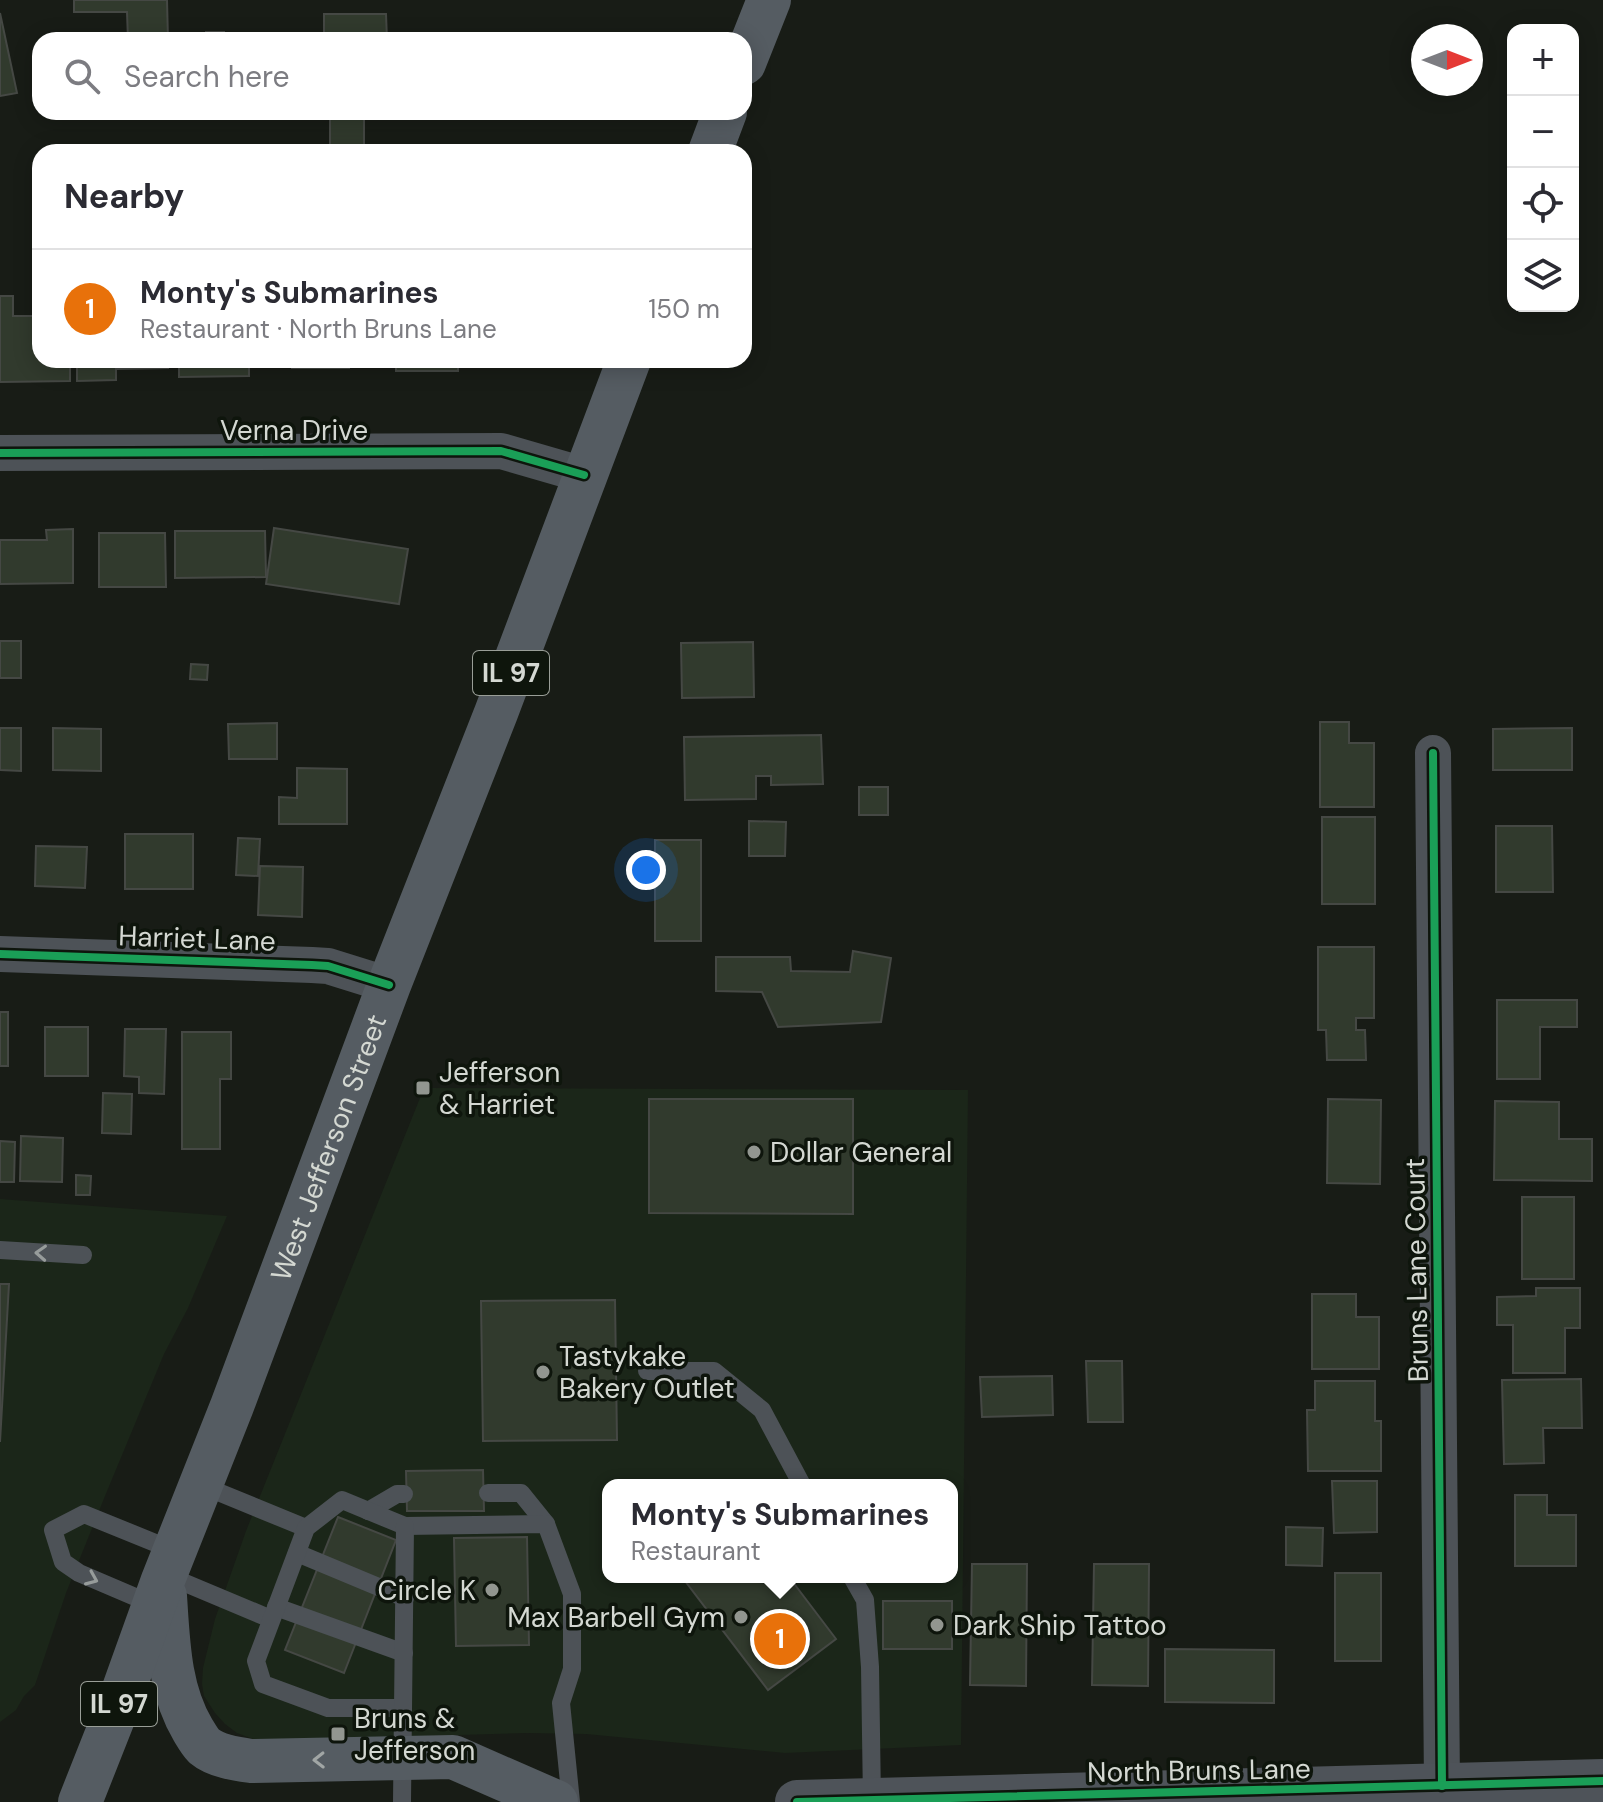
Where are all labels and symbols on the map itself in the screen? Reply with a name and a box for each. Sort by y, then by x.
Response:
north arrow [1411,24,1483,96]
street label: Verna Drive [220,412,368,449]
road number: IL 97 [473,651,549,695]
your location [626,850,666,890]
street label: Harriet Lane [118,917,276,960]
street label: West Jefferson Street [262,1009,395,1286]
place label: Jefferson & Harriet [439,1054,560,1123]
marker: Jefferson & Harriet [414,1079,432,1097]
place label: Dollar General [770,1134,952,1171]
marker: Dollar General [745,1143,763,1161]
street label: Bruns Lane Court [1396,1158,1437,1382]
one-way arrow [34,1244,47,1261]
place label: Tastykake Bakery Outlet [559,1338,735,1407]
marker: Tastykake Bakery Outlet [534,1363,552,1381]
one-way arrow [84,1569,98,1585]
place label: Circle K [377,1572,476,1609]
marker: Circle K [483,1581,501,1599]
place label: Max Barbell Gym [507,1599,725,1636]
place label: Dark Ship Tattoo [953,1607,1167,1644]
marker: Max Barbell Gym [732,1608,750,1626]
pin: 1 [754,1609,806,1669]
marker: Dark Ship Tattoo [928,1616,946,1634]
road number: IL 97 [81,1682,157,1726]
place label: Bruns & Jefferson [354,1700,475,1769]
marker: Bruns & Jefferson [329,1725,347,1743]
street label: North Bruns Lane [1087,1750,1311,1791]
one-way arrow [312,1751,325,1768]

